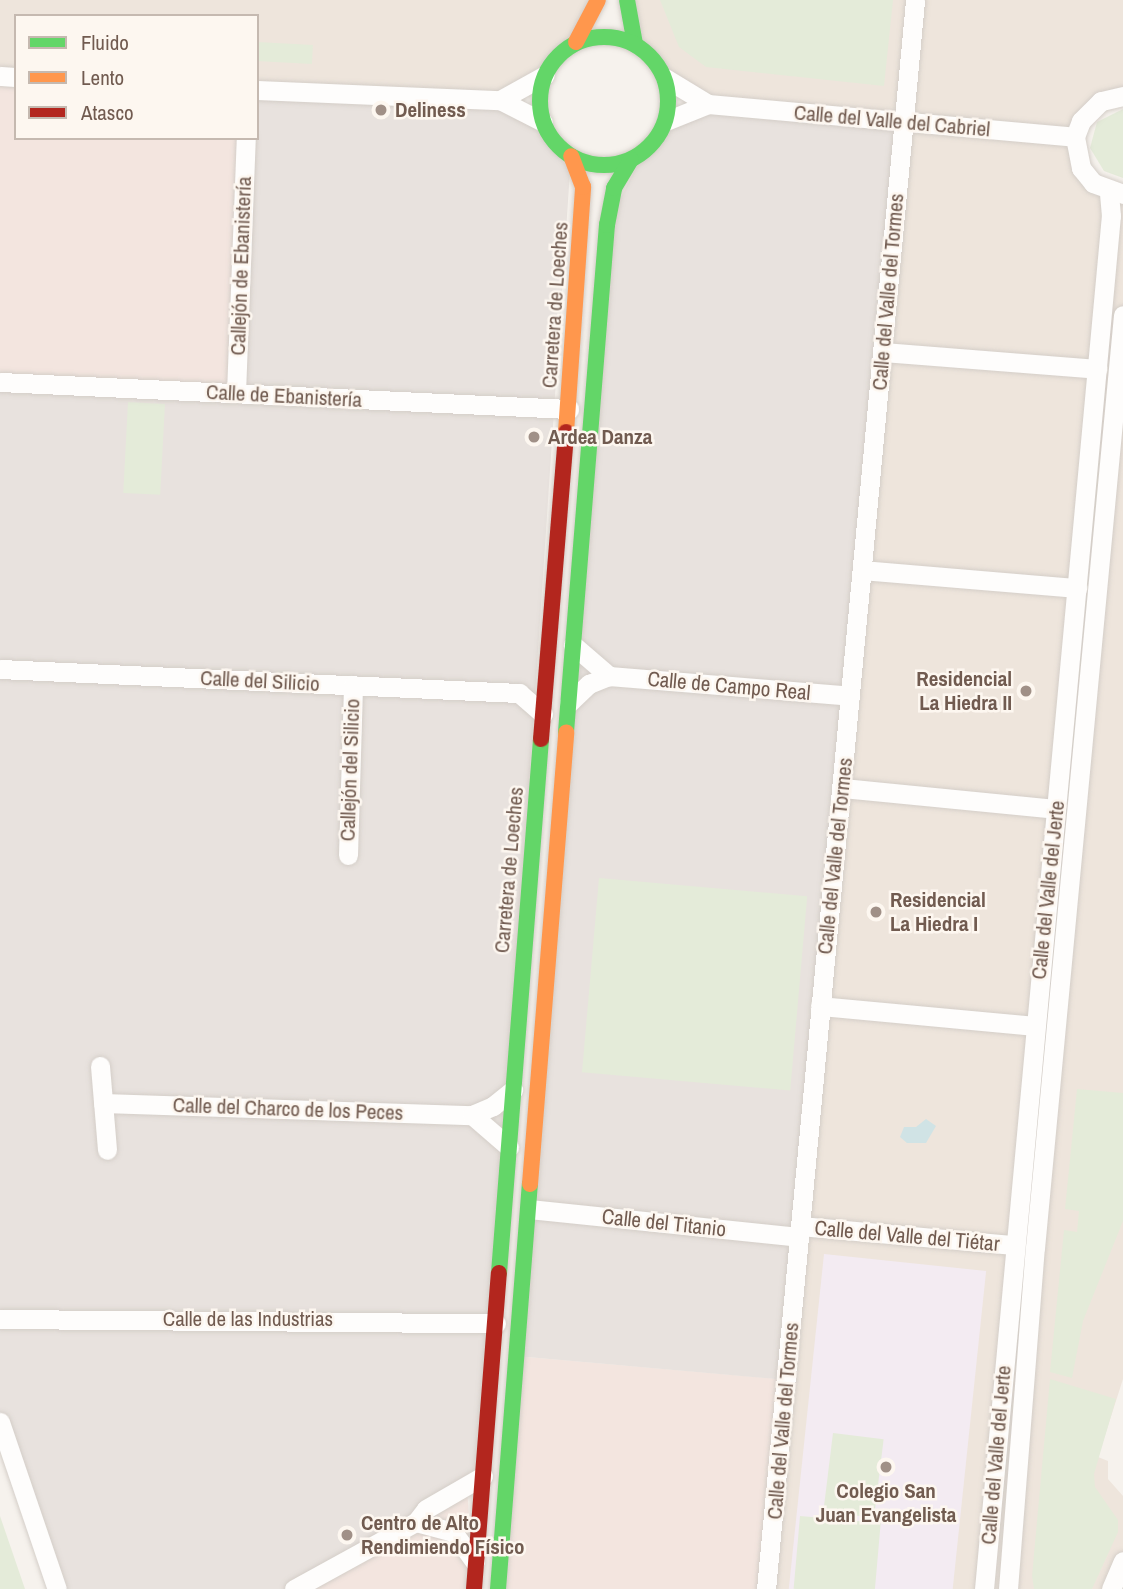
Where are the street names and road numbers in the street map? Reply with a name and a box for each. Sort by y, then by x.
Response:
street label: Calle del Valle del Cabriel [793,100,991,142]
street label: Callejón de Ebanistería [225,176,257,356]
street label: Calle del Valle del Tormes [867,192,909,392]
street label: Carretera de Loeches [537,221,573,389]
street label: Calle de Ebanistería [205,379,363,413]
street label: Calle del Silicio [200,665,320,697]
street label: Calle de Campo Real [646,666,812,706]
street label: Callejón del Silicio [335,698,365,842]
street label: Calle del Valle del Tormes [812,756,858,956]
street label: Carretera de Loeches [489,786,529,954]
street label: Calle del Valle del Jerte [1026,799,1070,981]
street label: Calle del Charco de los Peces [172,1092,404,1126]
street label: Calle del Titanio [601,1204,727,1242]
street label: Calle del Valle del Tiétar [813,1215,1001,1257]
street label: Calle de las Industrias [163,1306,333,1332]
street label: Calle del Valle del Tormes [762,1321,804,1521]
street label: Calle del Valle del Jerte [976,1364,1016,1546]

